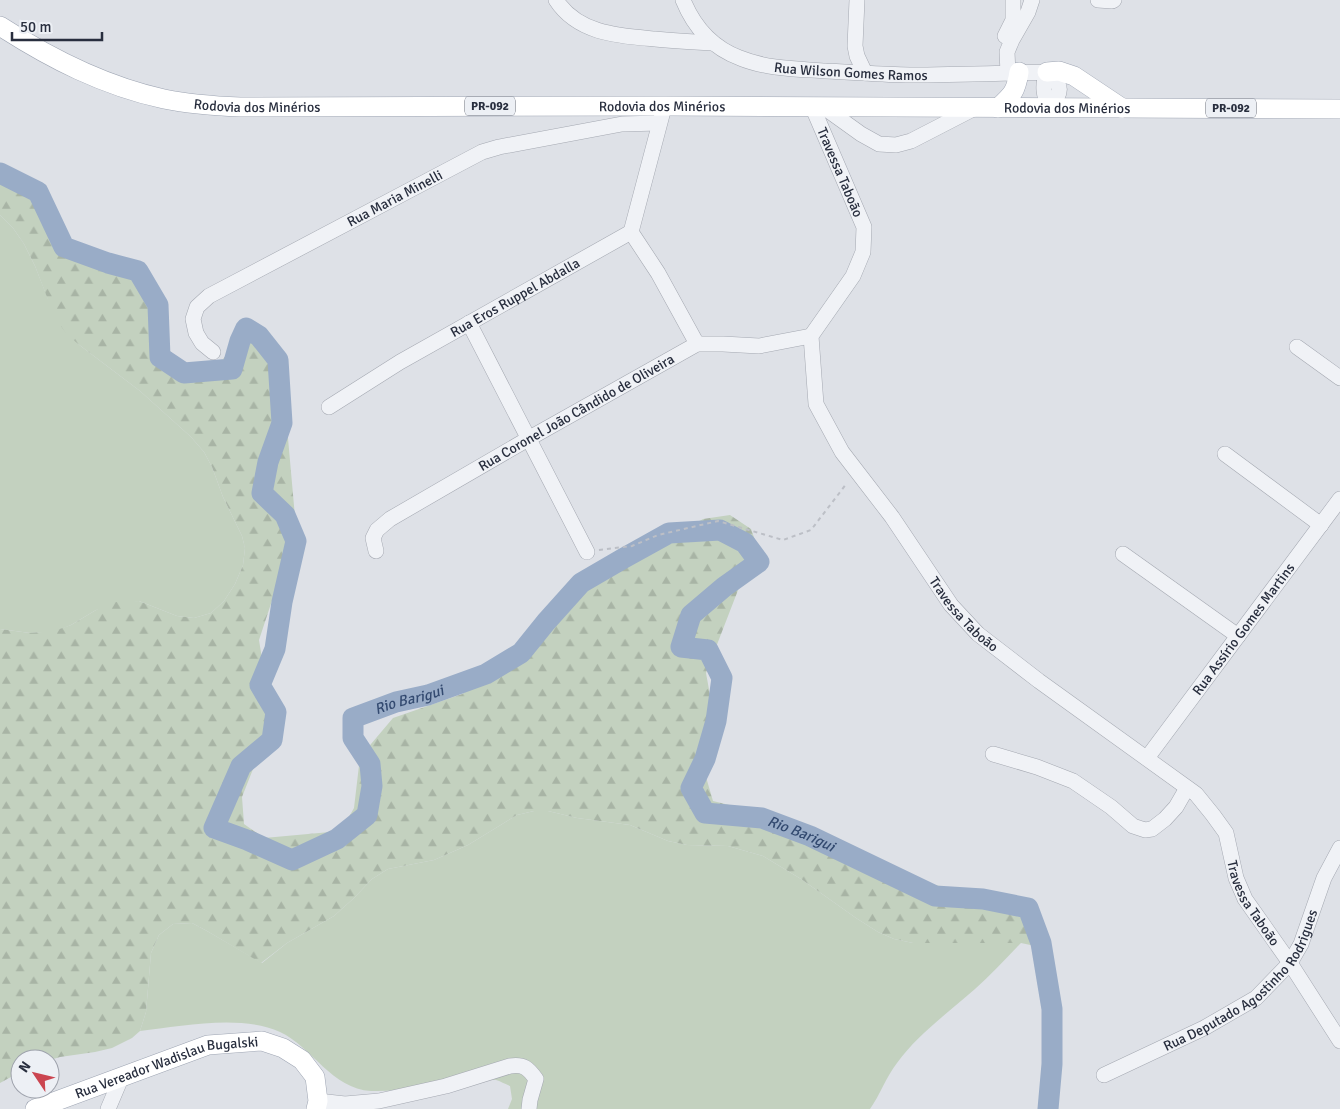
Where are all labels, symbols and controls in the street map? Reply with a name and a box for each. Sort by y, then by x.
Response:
scale bar [12,10,102,42]
text: 50 m [20,18,51,36]
street label: Rua Wilson Gomes Ramos [773,58,928,84]
street label: Rodovia dos Minérios [193,95,320,116]
road number: PR-092 [465,96,515,115]
street label: Rodovia dos Minérios [599,97,725,115]
street label: Rodovia dos Minérios [1004,99,1130,117]
road number: PR-092 [1206,99,1256,118]
street label: Travessa Taboão [814,125,867,220]
street label: Rua Maria Minelli [344,166,445,230]
street label: Rua Eros Ruppel Abdalla [447,254,583,340]
street label: Rua Coronel João Cândido de Oliveira [475,350,677,474]
street label: Rua Assírio Gomes Martins [1188,560,1298,698]
street label: Travessa Taboão [926,573,1002,655]
water label: Rio Barigui [372,681,448,718]
water label: Rio Barigui [765,812,839,856]
street label: Travessa Taboão [1224,859,1284,949]
street label: Rua Deputado Agostinho Rodrigues [1161,907,1321,1054]
street label: Rua Vereador Wadislau Bugalski [73,1033,259,1102]
north arrow [10,1049,60,1099]
text: N [15,1058,35,1076]

